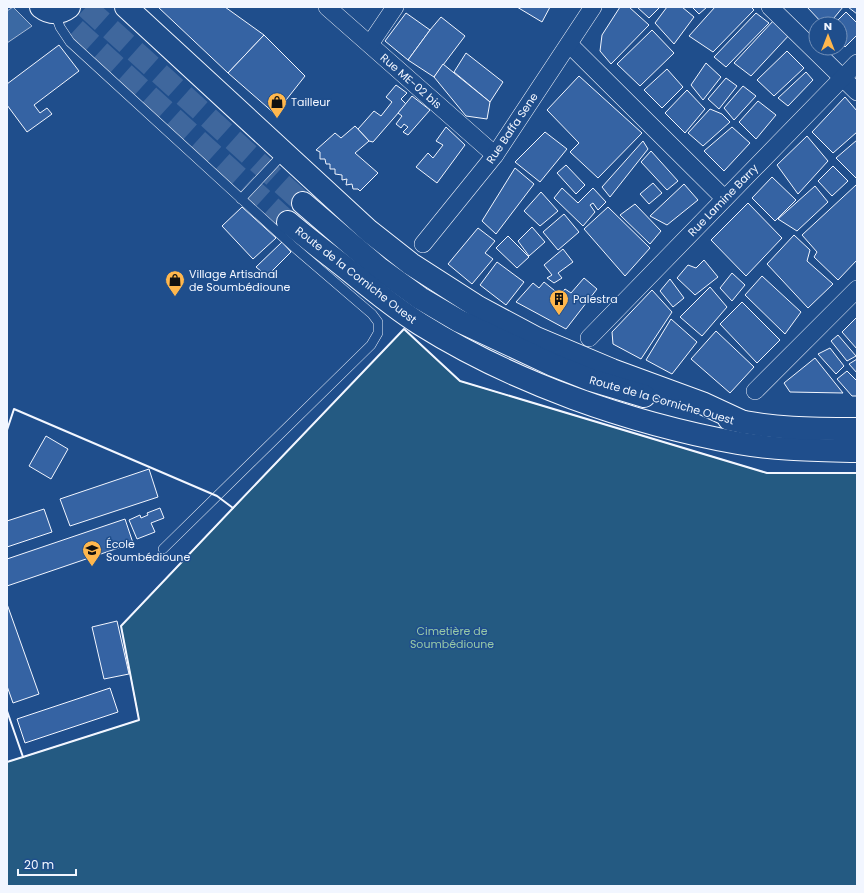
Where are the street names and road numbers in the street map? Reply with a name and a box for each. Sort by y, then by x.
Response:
street label: Rue ME-02 bis [377,50,445,112]
street label: Rue Baffa Sene [482,89,542,167]
street label: Rue Lamine Barry [684,160,762,240]
street label: Route de la Corniche Ouest [292,223,420,327]
street label: Route de la Corniche Ouest [588,372,736,428]

